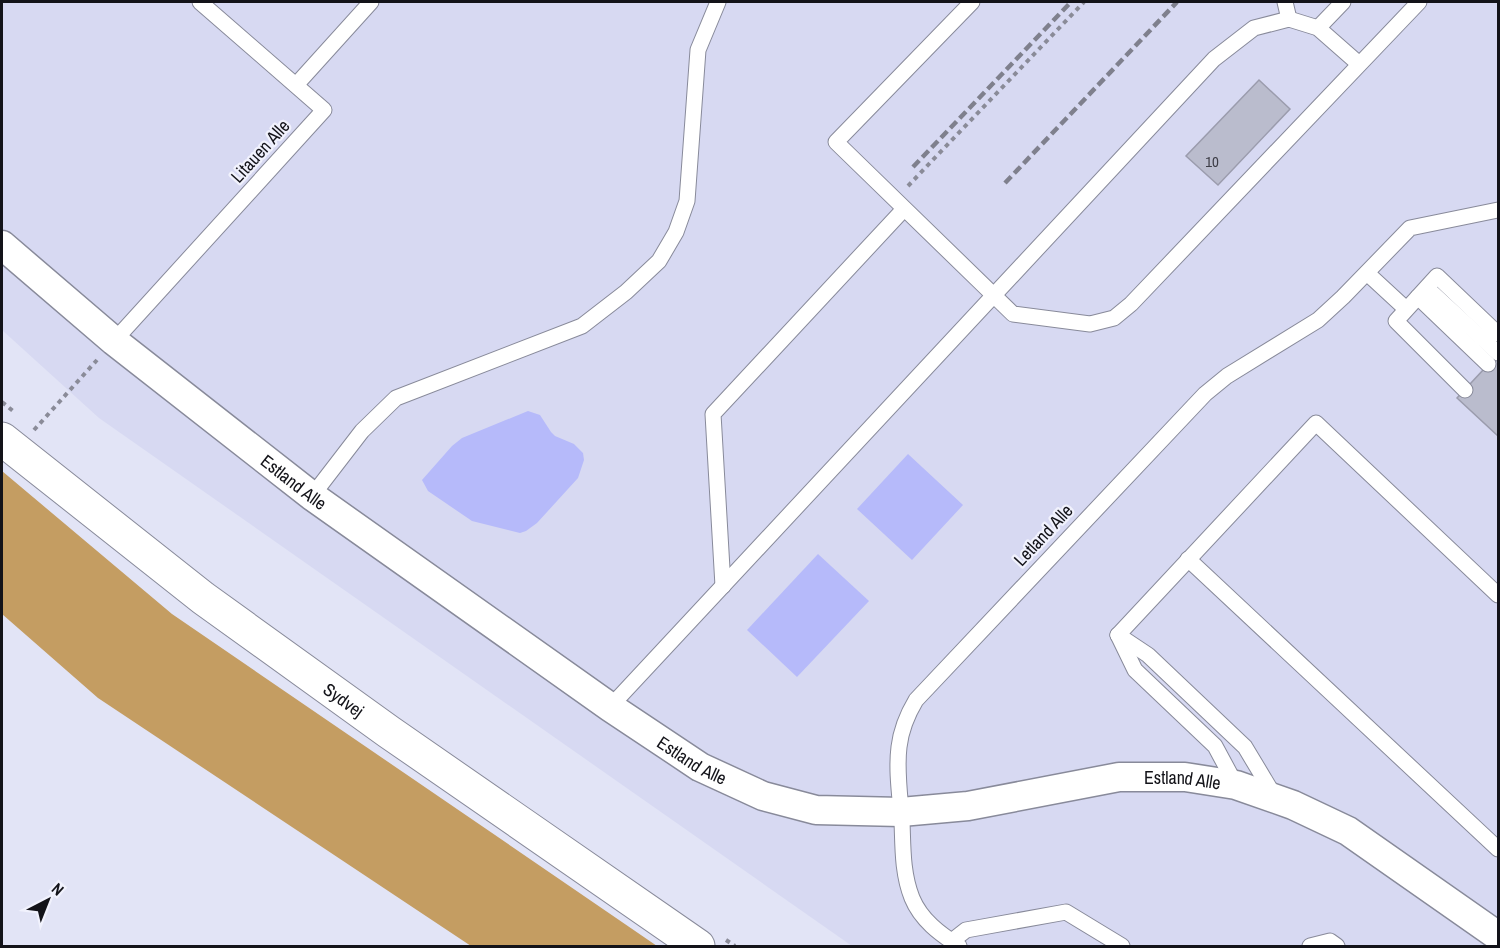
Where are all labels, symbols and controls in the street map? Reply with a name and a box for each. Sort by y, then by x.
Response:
street label: Litauen Alle [225,114,295,188]
house number: 10 [1205,151,1219,172]
street label: Estland Alle [256,448,332,515]
street label: Letland Alle [1008,499,1078,571]
street label: Sydvej [319,676,369,723]
street label: Estland Alle [652,729,731,790]
street label: Estland Alle [1144,765,1223,795]
north arrow [18,870,78,930]
text: N [47,878,69,900]

